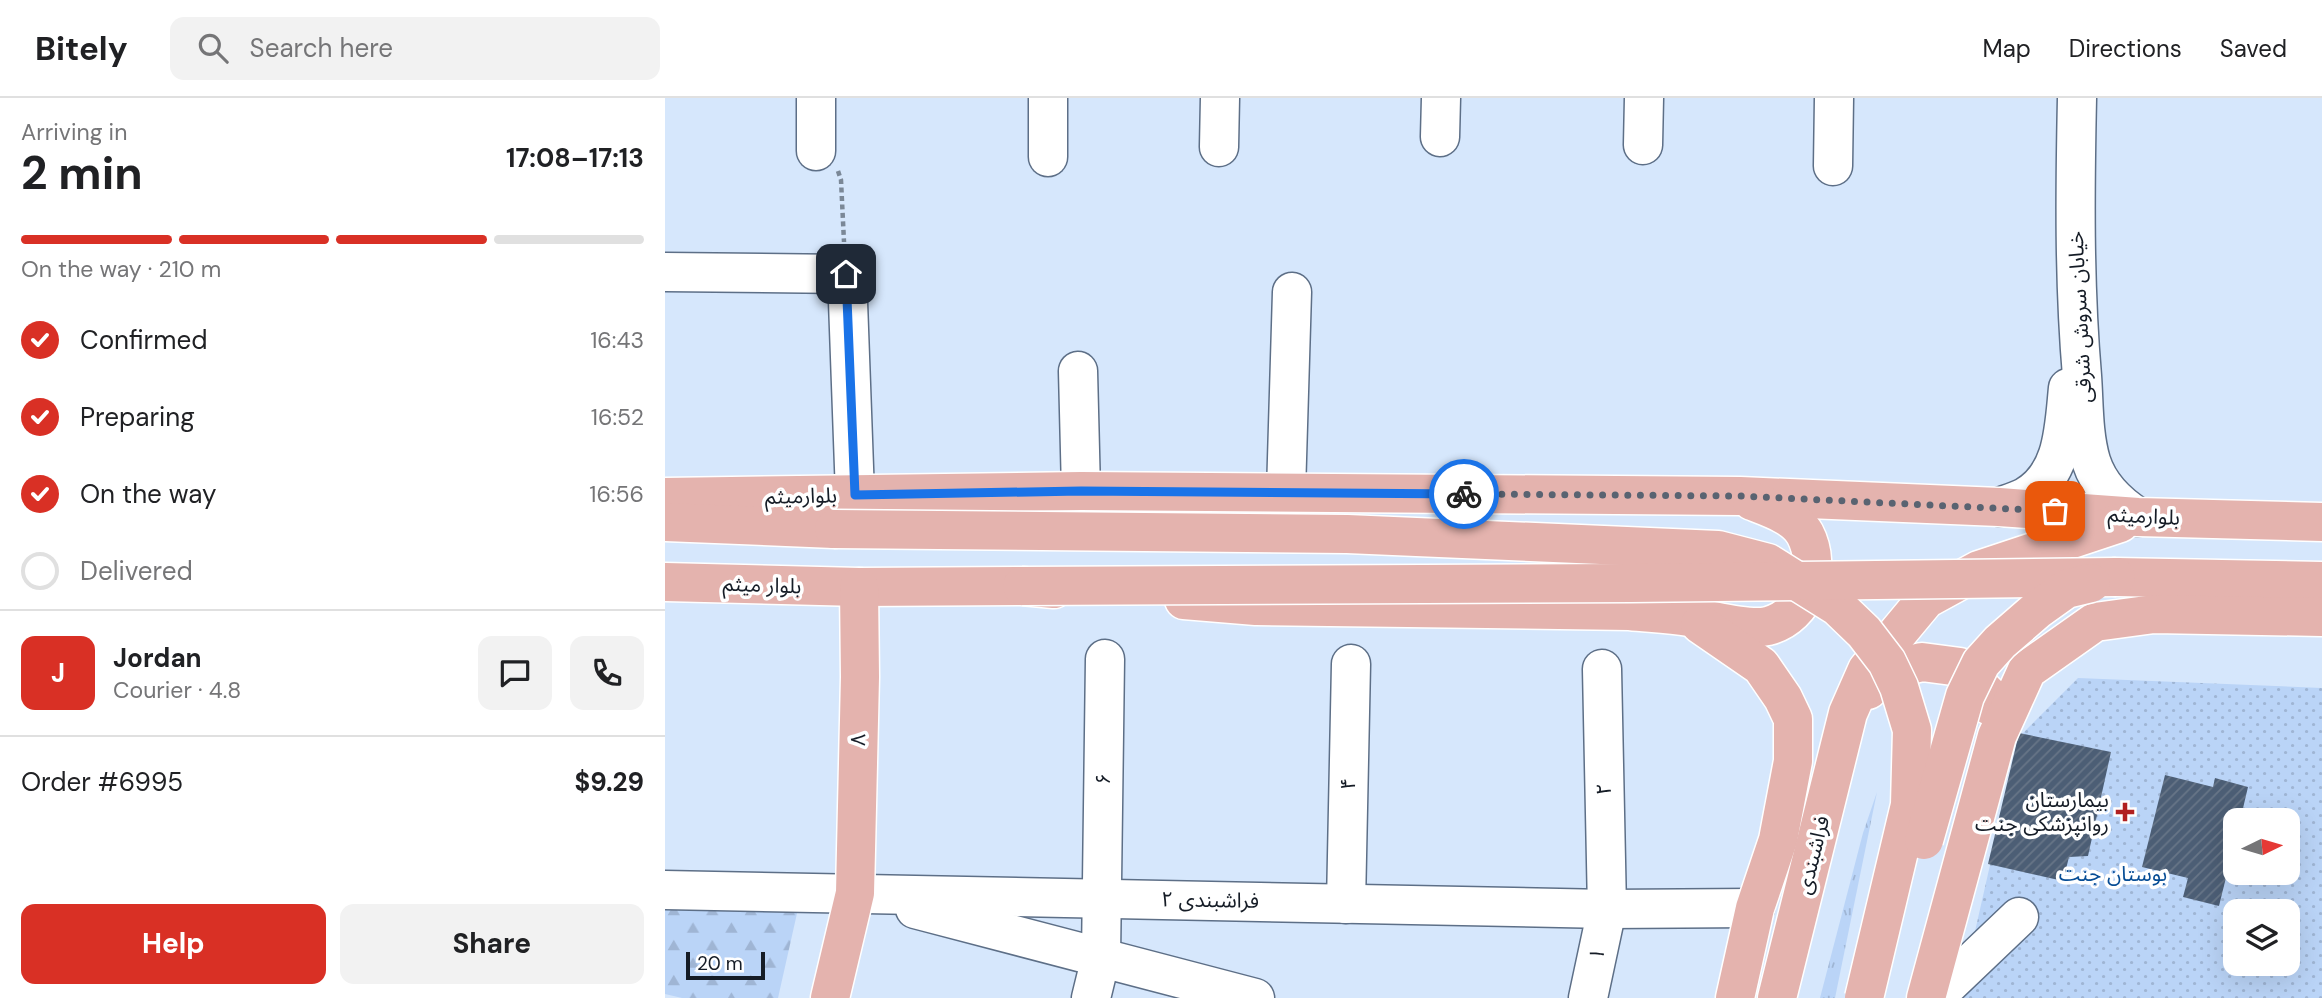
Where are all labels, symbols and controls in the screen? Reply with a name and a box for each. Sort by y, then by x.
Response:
search box [170,17,660,80]
text: Bitely [35,27,128,70]
icon: search [194,29,232,67]
text: Search here [250,31,393,65]
text: Map [1983,33,2031,64]
text: Directions [2069,33,2182,64]
text: Saved [2220,33,2287,64]
text: Arriving in [21,117,127,147]
text: 17:08–17:13 [506,141,644,175]
text: 2 min [21,143,143,203]
street label: خیابان سروش شرقی [2062,230,2098,404]
pin [816,244,876,304]
text: On the way · 210 m [21,254,221,284]
icon: home [827,255,865,293]
icon: check [21,321,59,359]
text: Confirmed [80,323,207,357]
text: 16:43 [590,325,644,355]
icon: check [21,398,59,436]
text: Preparing [80,400,195,434]
text: 16:52 [591,402,644,432]
courier [1429,459,1499,529]
icon: check [21,475,59,513]
icon: bike [1445,475,1483,513]
text: On the way [80,477,216,511]
text: 16:56 [589,479,644,509]
street label: بلوارمیثم [765,481,837,512]
pin [2025,481,2085,541]
icon: bag [2036,492,2074,530]
street label: بلوارمیثم [2107,500,2181,533]
text: Delivered [80,554,193,588]
street label: بلوار میثم [722,570,802,601]
button: chat [478,636,552,710]
button: phone [570,636,644,710]
text: Jordan [113,641,202,675]
text: J [51,656,65,690]
text: Courier · 4.8 [113,675,241,705]
street label: ۸ [844,734,872,746]
text: Order #6995 [21,765,183,799]
text: $9.29 [575,765,644,799]
street label: ۶ [1089,773,1117,785]
street label: ۴ [1334,778,1362,790]
street label: ۲ [1590,783,1618,795]
place label: بیمارستان روانپزشکی جنت [1975,786,2109,838]
marker: بیمارستان روانپزشکی جنت [2115,802,2135,822]
north arrow [2223,808,2299,886]
map controls [2223,808,2300,976]
street label: فراشبندی [1790,813,1836,897]
park label: بوستان جنت [2059,860,2167,888]
street label: ۲ فراشبندی [1161,885,1259,915]
button: layers [2223,899,2300,976]
button: Help [21,904,326,984]
button: Share [340,904,644,984]
street label: ۱ [1582,945,1612,963]
scale bar [686,949,765,981]
text: 20 m [697,951,743,976]

